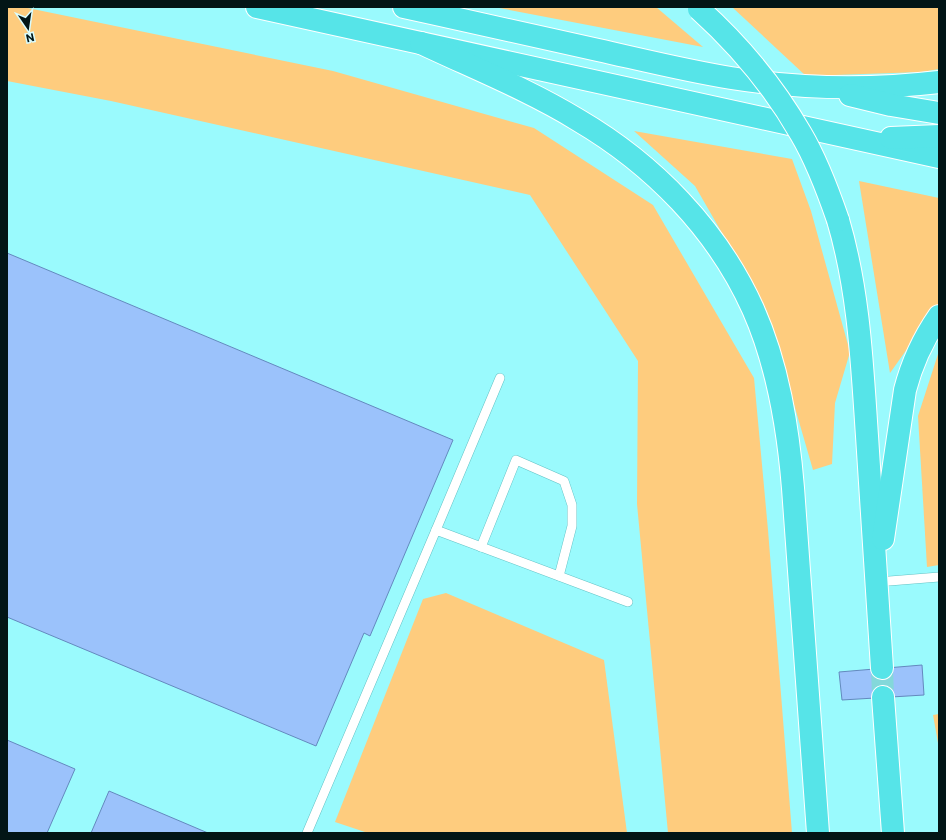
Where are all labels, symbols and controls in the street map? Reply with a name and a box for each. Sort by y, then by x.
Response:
north arrow [8,8,48,48]
text: N [25,31,36,45]

